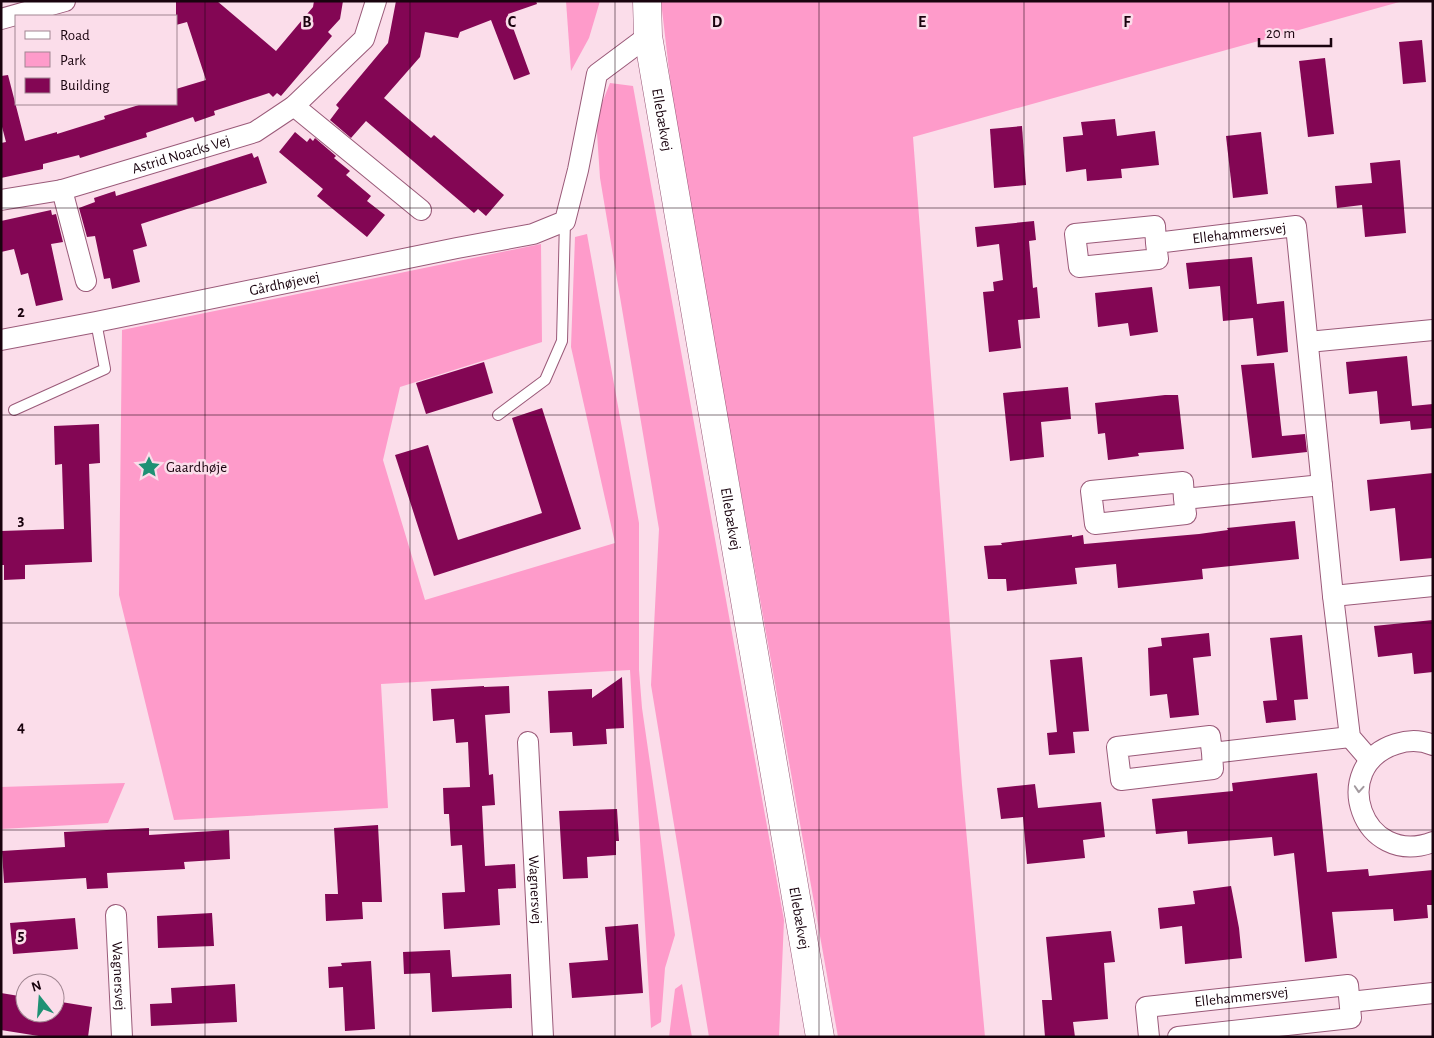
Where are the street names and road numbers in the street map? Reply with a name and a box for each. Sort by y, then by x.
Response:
street label: Ellebækvej [649,87,675,152]
street label: Astrid Noacks Vej [130,133,232,177]
street label: Ellehammersvej [1191,220,1287,247]
street label: Gårdhøjevej [248,269,321,298]
street label: Ellebækvej [718,487,743,551]
street label: Wagnersvej [526,855,544,925]
street label: Ellebækvej [786,886,812,951]
street label: Wagnersvej [109,941,128,1011]
street label: Ellehammersvej [1194,985,1289,1010]

